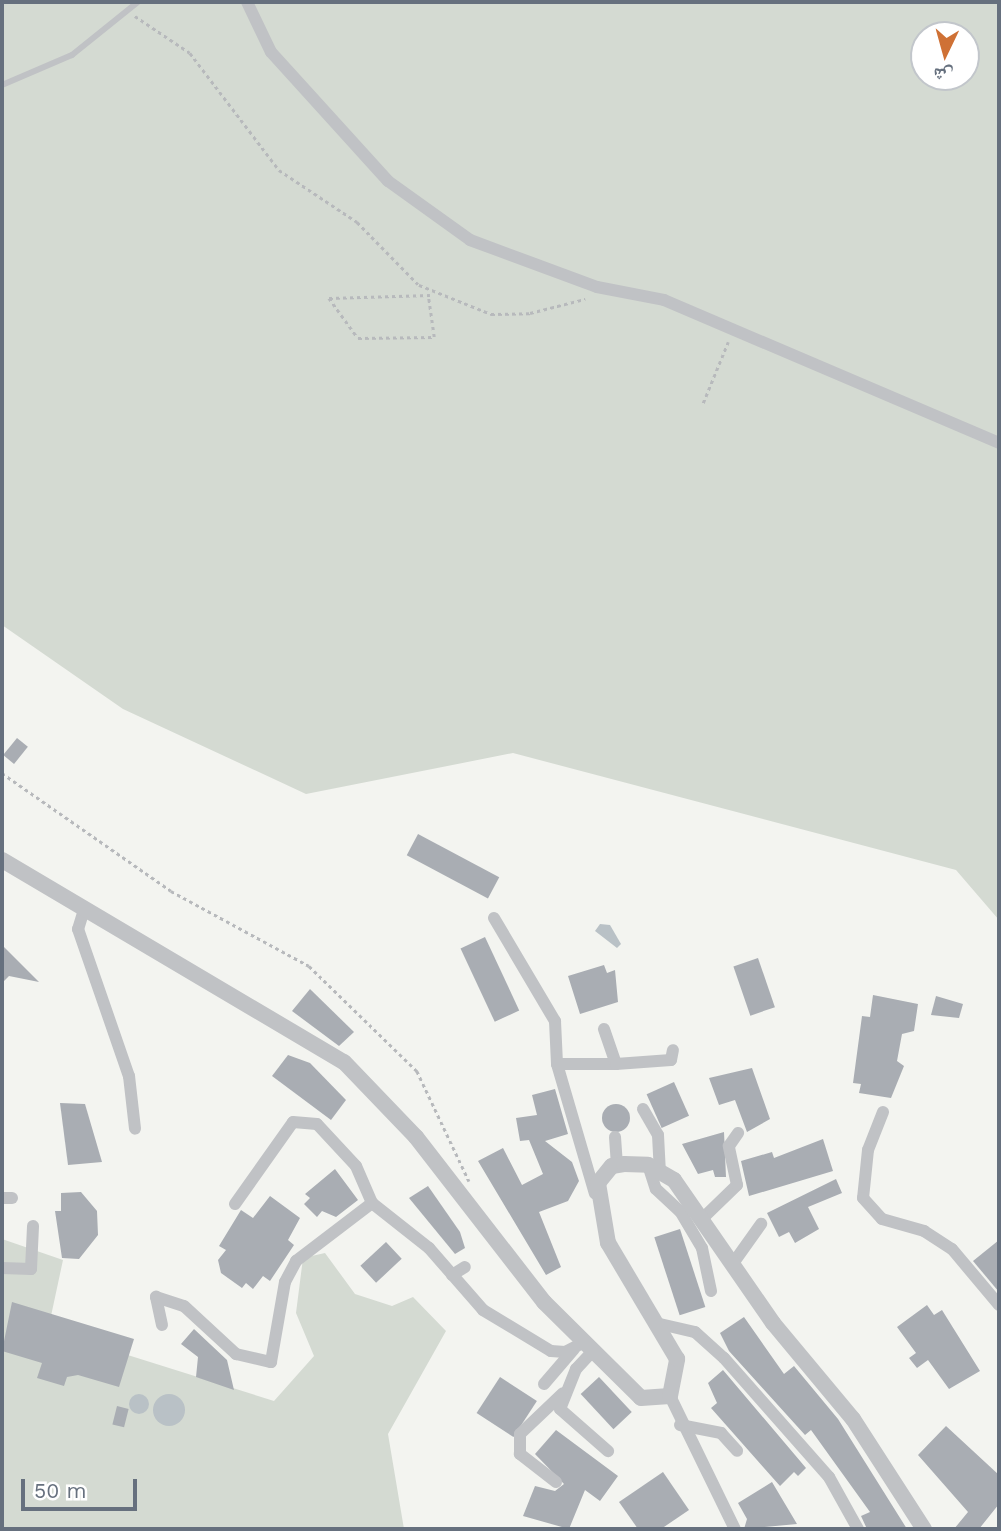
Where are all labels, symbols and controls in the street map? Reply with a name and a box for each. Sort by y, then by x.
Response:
north arrow [910,21,980,91]
text: ش [932,63,954,88]
scale bar [24,1464,140,1508]
text: 50 m [34,1478,86,1503]

